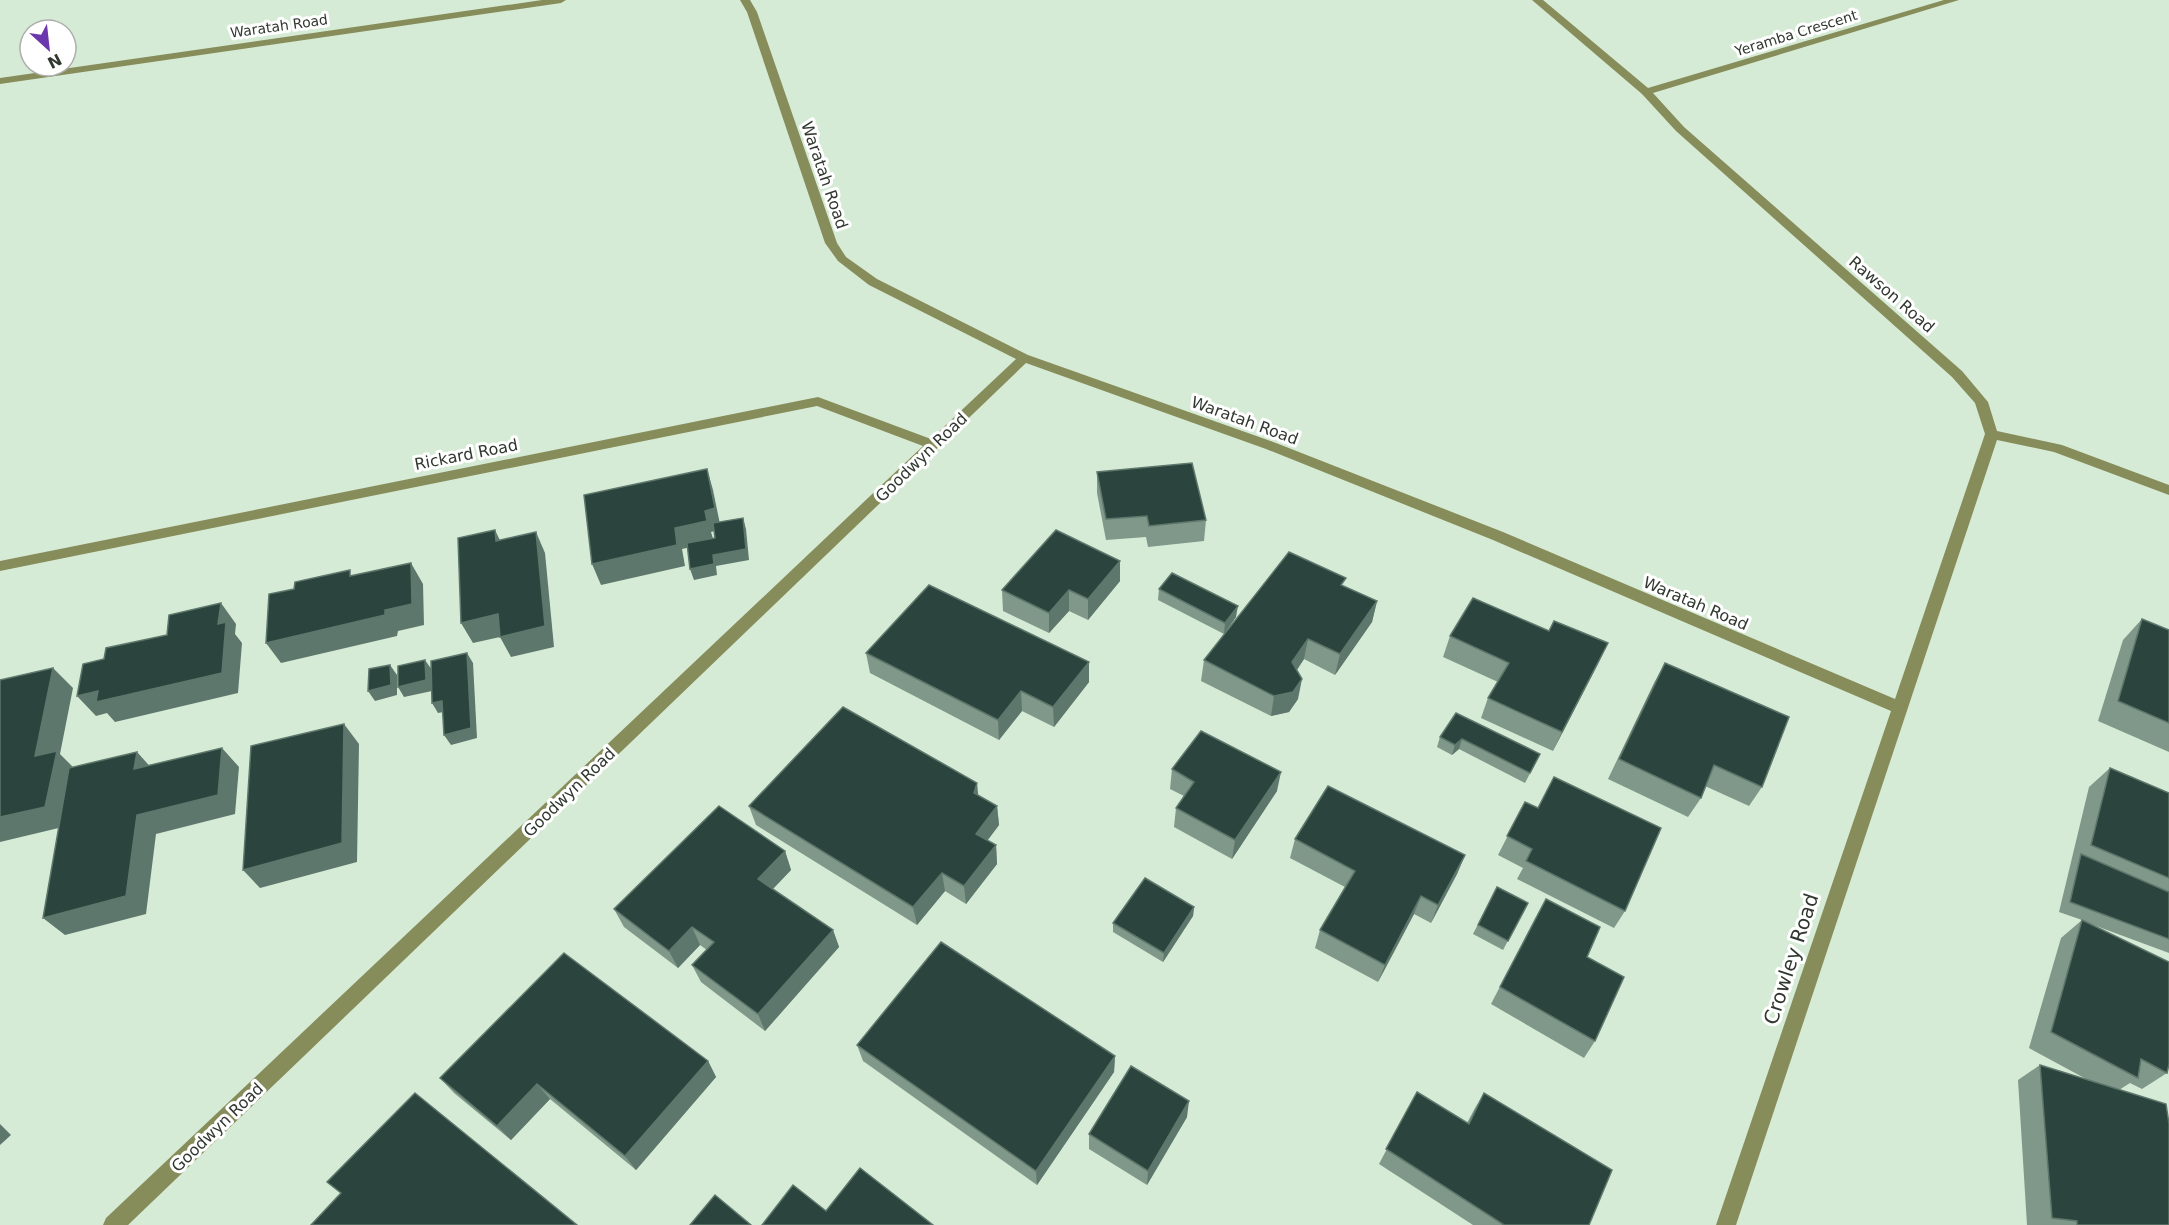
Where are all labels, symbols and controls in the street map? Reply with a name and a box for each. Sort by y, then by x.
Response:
street label: Yeramba Crescent [1732,7,1860,60]
street label: Waratah Road [229,11,329,41]
north arrow [18,18,78,78]
text: N [44,49,65,72]
street label: Waratah Road [797,119,852,231]
street label: Rawson Road [1845,252,1938,337]
street label: Waratah Road [1189,392,1301,449]
street label: Goodwyn Road [872,409,971,506]
street label: Rickard Road [413,435,519,474]
street label: Waratah Road [1640,573,1751,634]
street label: Goodwyn Road [520,744,619,841]
street label: Crowley Road [1758,890,1824,1028]
street label: Goodwyn Road [168,1079,267,1176]

